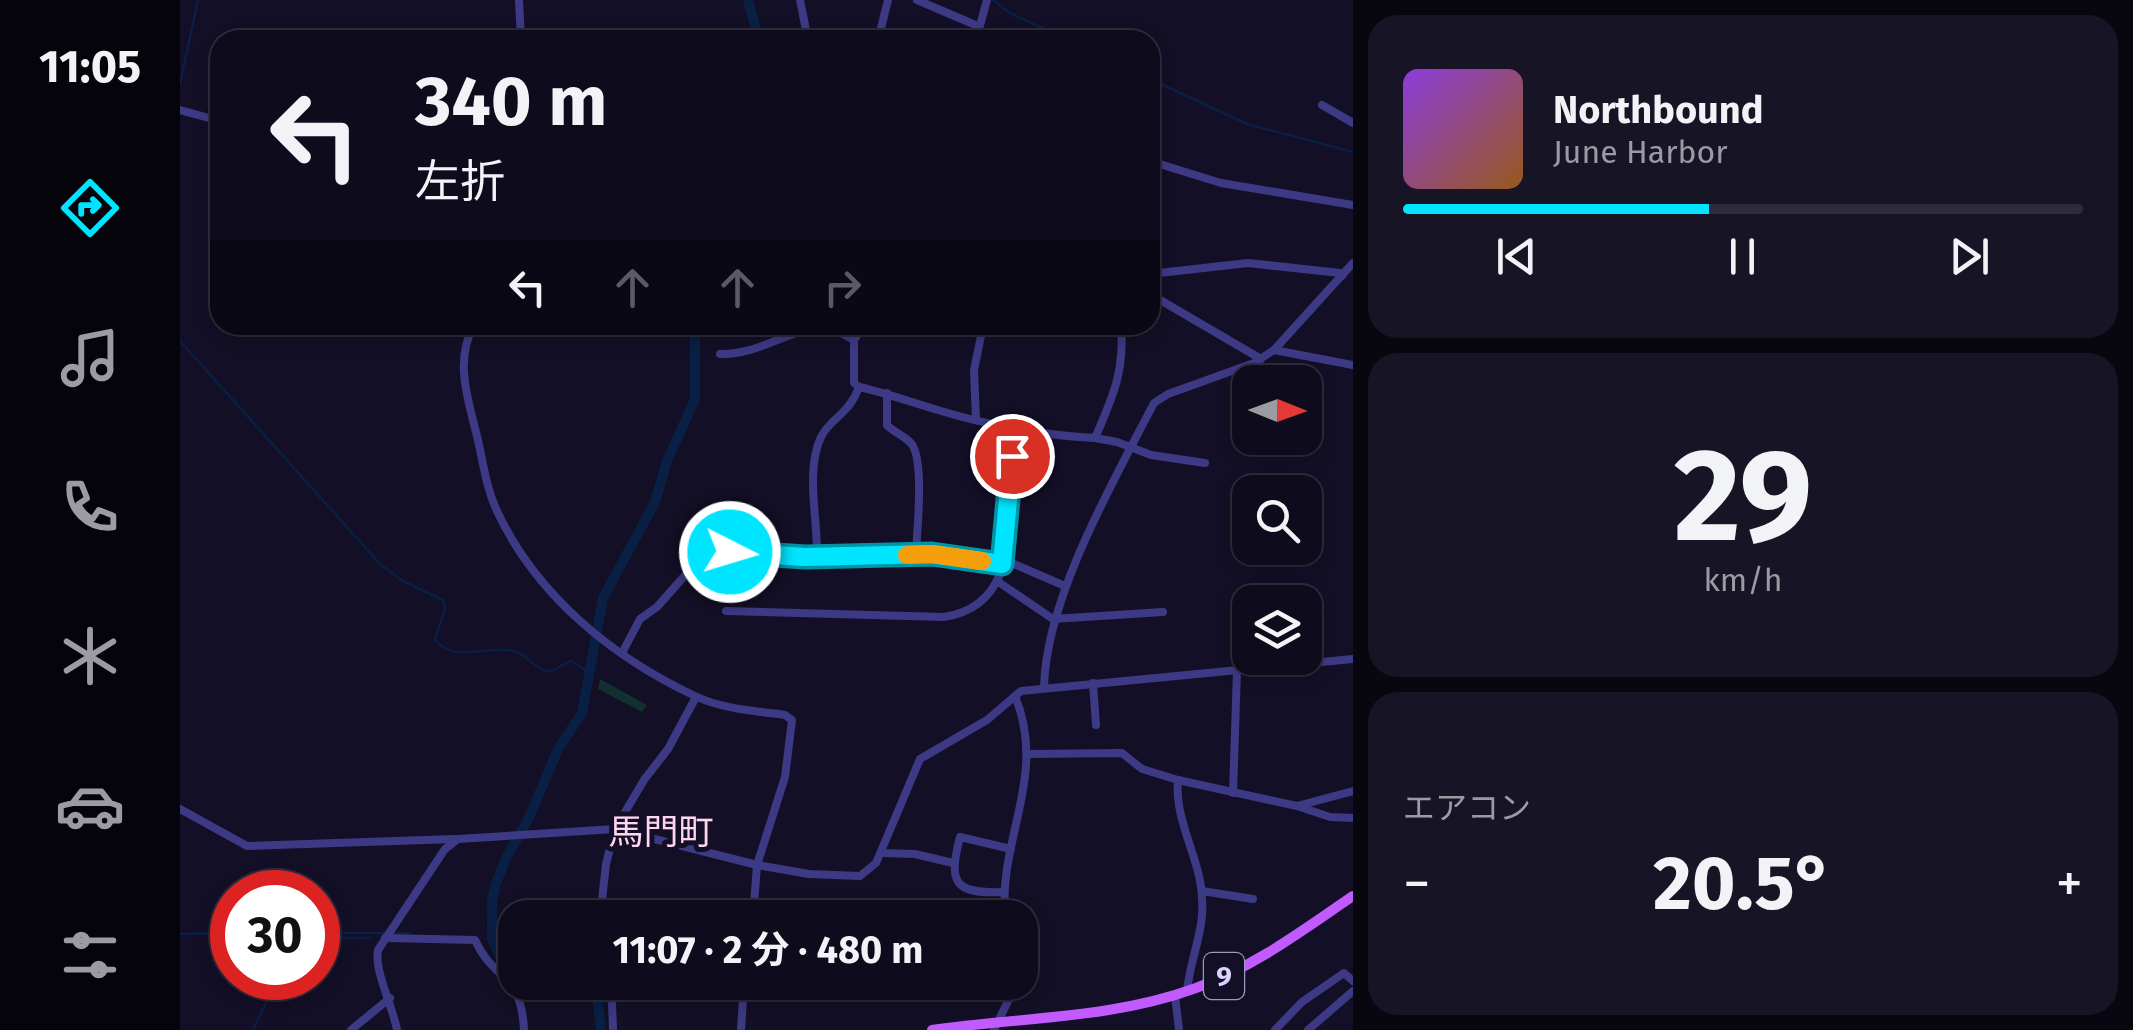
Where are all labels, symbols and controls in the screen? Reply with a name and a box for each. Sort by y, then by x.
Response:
text: 11:05 [39,40,141,94]
text: 340 m [415,60,608,144]
icon: left [250,70,380,200]
text: Northbound [1553,87,1764,133]
text: June Harbor [1553,133,1728,171]
text: 左折 [415,155,505,209]
icon: directions [55,173,125,243]
icon: previous [1489,229,1544,284]
icon: pause [1715,229,1770,284]
icon: next [1942,229,1997,284]
icon: left [500,260,555,315]
icon: ahead [605,260,660,315]
icon: ahead [710,260,765,315]
icon: right [815,260,870,315]
icon: music [55,323,125,393]
north arrow [1232,365,1322,455]
map controls [1232,365,1322,675]
pin [970,414,1055,499]
text: 29 [1674,418,1812,574]
icon: arrive [985,429,1040,484]
icon: phone [55,472,125,542]
button: search [1232,475,1322,565]
position arrow [678,500,782,604]
text: km/h [1703,561,1783,599]
button: layers [1232,585,1322,675]
icon: climate [55,621,125,691]
icon: car [55,771,125,841]
text: エアコン [1403,789,1531,827]
district label: 馬門町 [608,811,714,853]
text: 20.5° [1653,839,1833,929]
text: − [1403,851,1431,917]
text: + [2056,851,2083,917]
speed limit sign: 30 [210,870,340,1000]
icon: filters [55,920,125,990]
text: 11:07 · 2 分 · 480 m [613,927,923,973]
road number: 9 [1204,953,1244,999]

